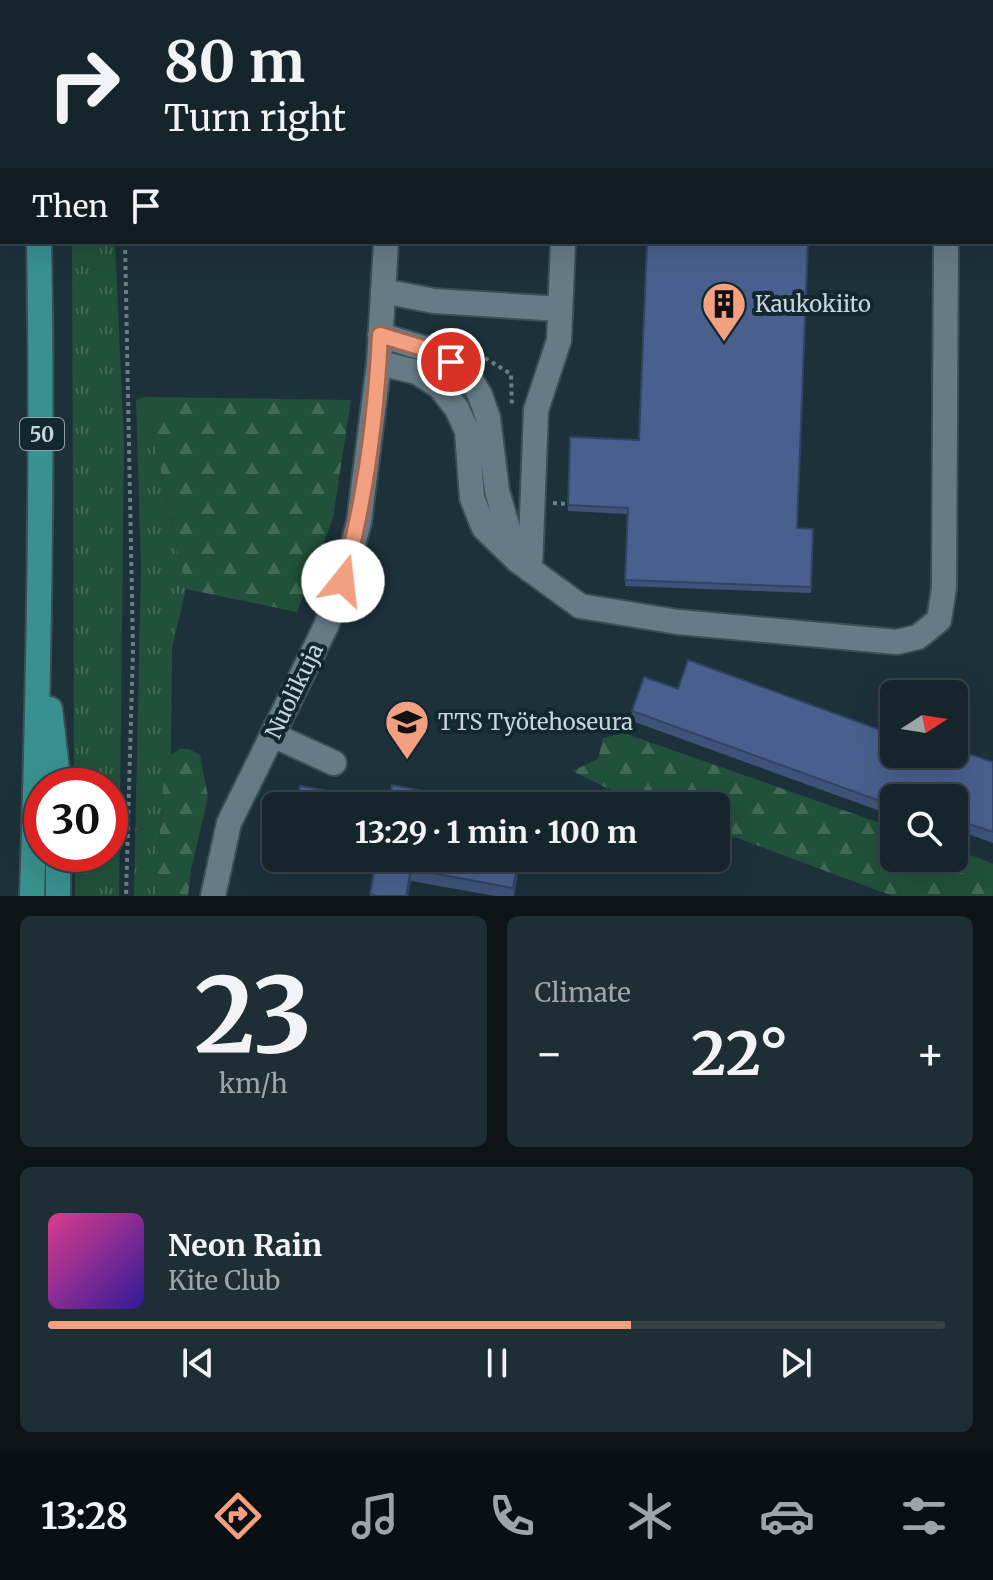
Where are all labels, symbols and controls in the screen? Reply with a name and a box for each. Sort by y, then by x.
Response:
text: 80 m [164,27,305,97]
icon: right [32,32,136,136]
text: Turn right [164,96,346,141]
icon: arrive [124,184,168,228]
text: Then [32,187,108,225]
building icon: Kaukokiito [700,280,748,343]
place label: Kaukokiito [755,290,871,318]
pin [417,328,485,396]
icon: arrive [429,340,473,384]
road number: 50 [20,418,64,450]
position arrow [301,539,385,623]
street label: Nuolikuja [259,639,329,743]
north arrow [880,680,968,768]
map controls [880,680,968,872]
school or university icon: TTS Työtehoseura [383,698,431,761]
place label: TTS Työtehoseura [438,708,633,736]
speed limit sign: 30 [24,768,128,872]
button: search [880,784,968,872]
text: 13:29 · 1 min · 100 m [355,813,637,851]
text: 23 [194,950,312,1080]
text: Climate [535,976,631,1009]
text: 22° [691,1016,788,1091]
text: − [535,1026,564,1081]
text: + [916,1026,945,1081]
text: km/h [219,1067,288,1100]
text: Neon Rain [168,1226,322,1264]
text: Kite Club [168,1264,280,1297]
icon: previous [176,1341,220,1385]
icon: pause [475,1341,519,1385]
icon: next [774,1341,818,1385]
icon: directions [210,1488,266,1544]
icon: music [347,1488,403,1544]
icon: phone [484,1488,540,1544]
icon: climate [622,1488,678,1544]
icon: car [759,1488,815,1544]
icon: filters [896,1488,952,1544]
text: 13:28 [41,1494,128,1539]

